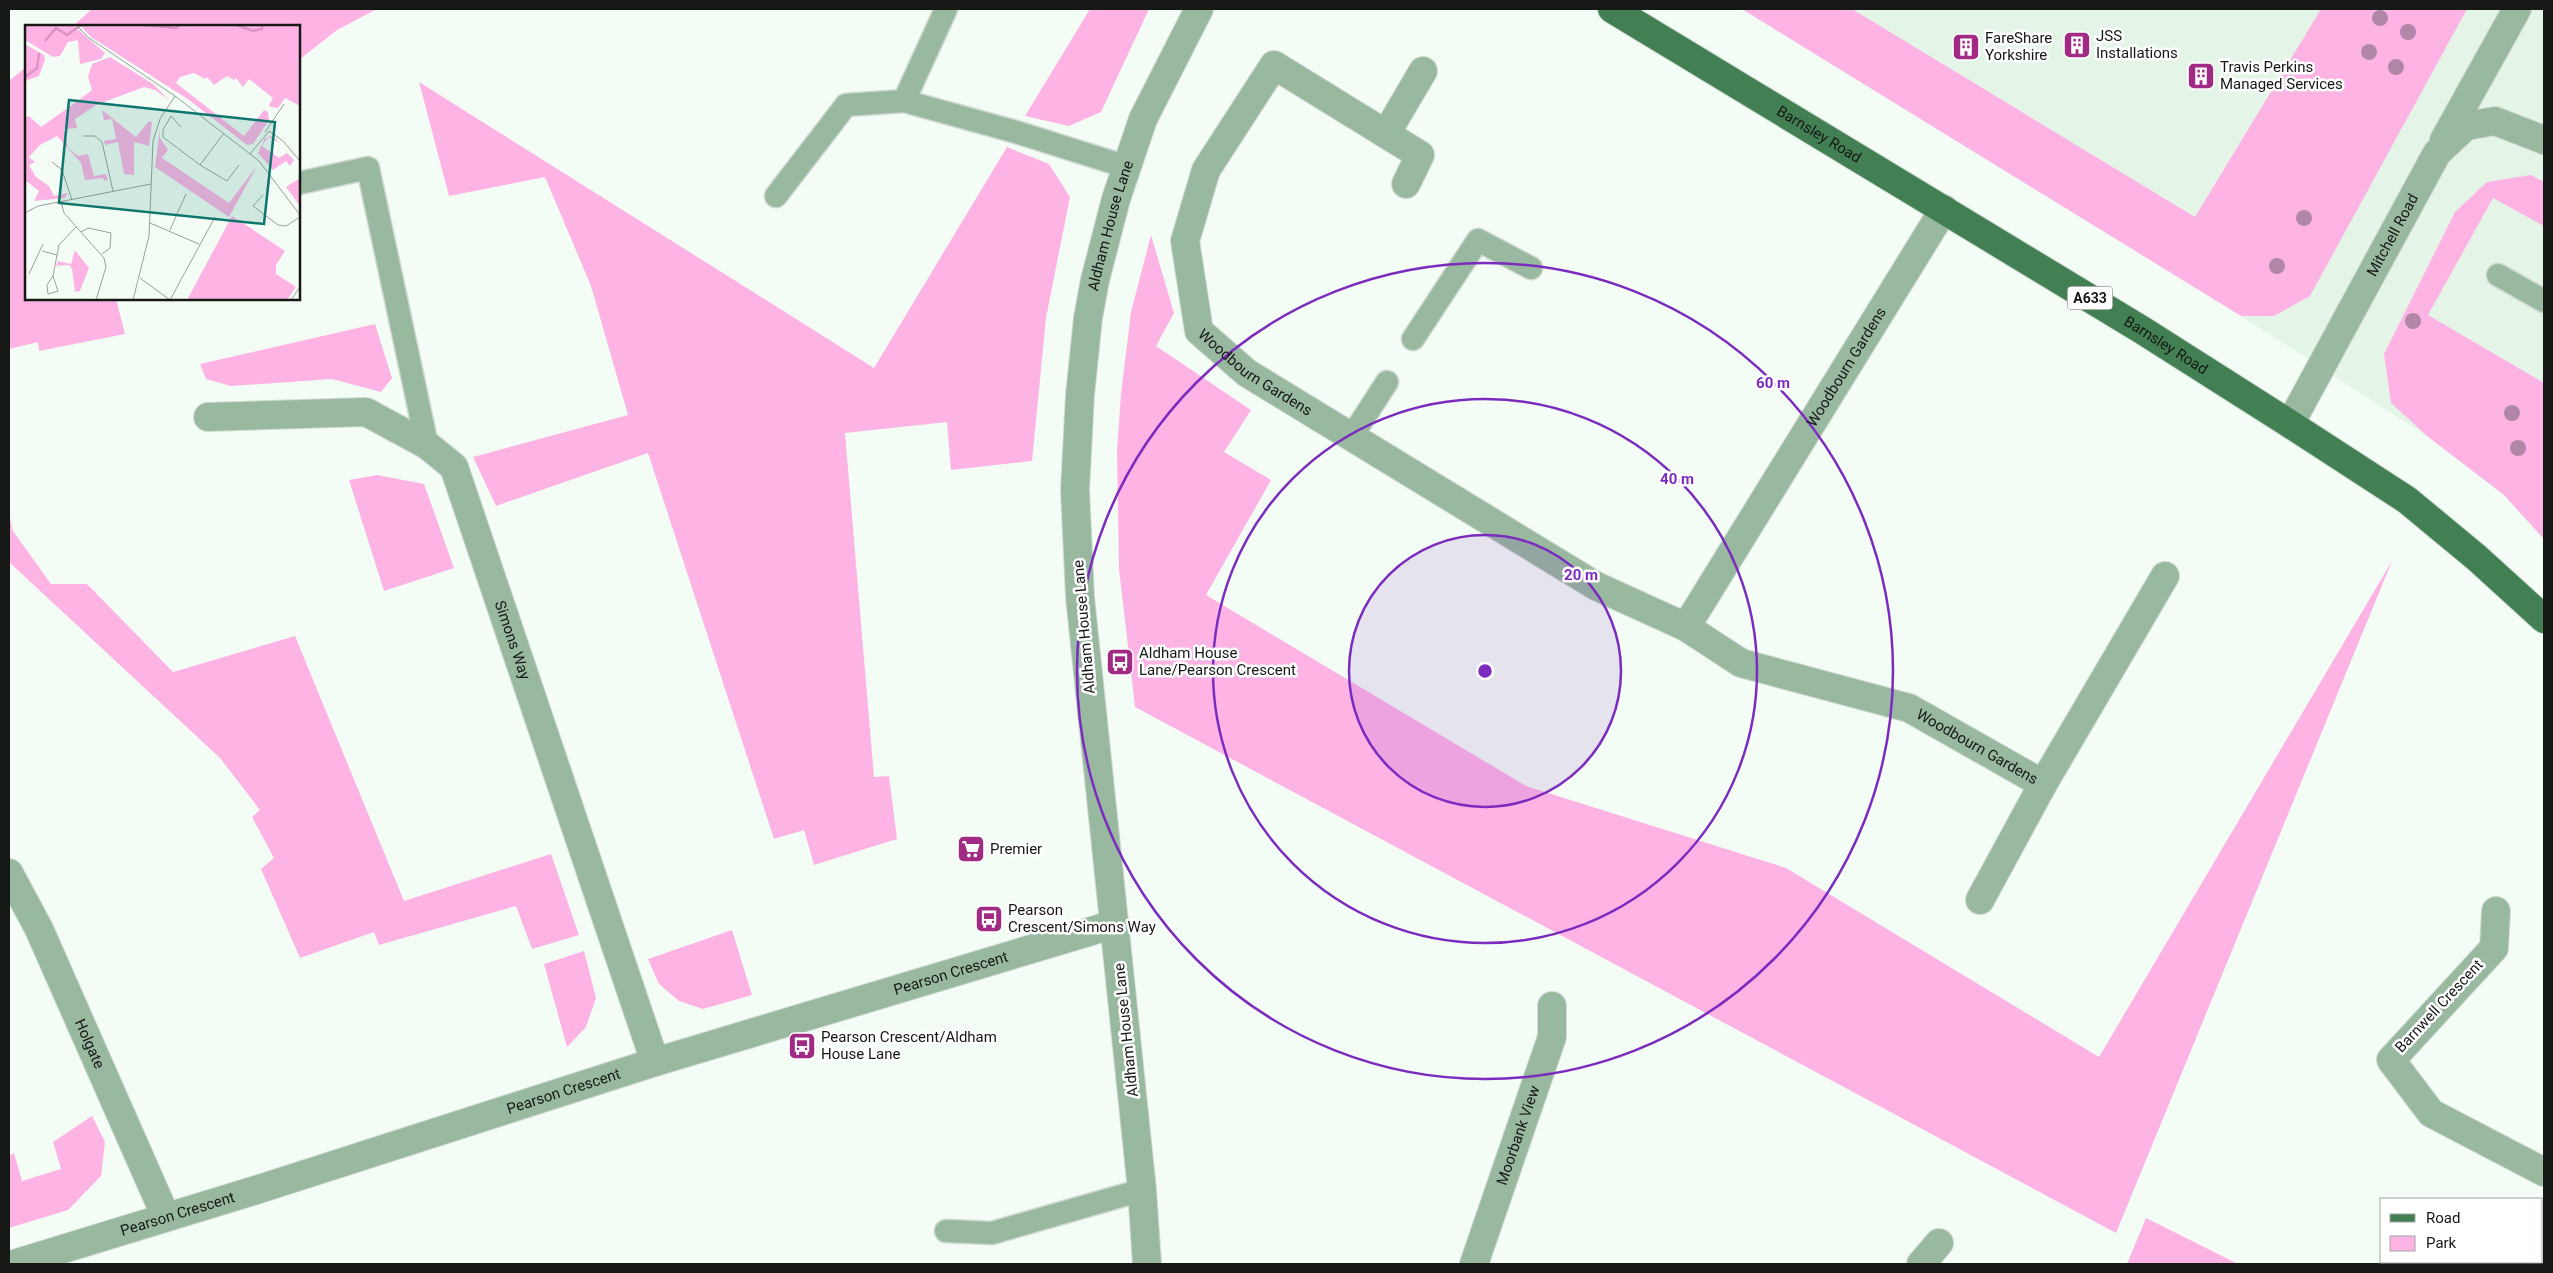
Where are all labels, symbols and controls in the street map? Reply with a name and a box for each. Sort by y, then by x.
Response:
inset map [25,25,300,300]
place label: JSS Installations [2096,27,2178,62]
place label: FareShare Yorkshire [1985,29,2052,64]
building icon: JSS Installations [2062,30,2092,60]
building icon: FareShare Yorkshire [1951,32,1981,62]
place label: Travis Perkins Managed Services [2220,58,2343,93]
building icon: Travis Perkins Managed Services [2186,61,2216,91]
street label: Barnsley Road [1773,102,1864,167]
street label: Aldham House Lane [1084,158,1137,293]
street label: Mitchell Road [2363,191,2422,279]
road number: A633 [2068,286,2112,310]
street label: Woodbourn Gardens [1803,304,1890,430]
street label: Barnsley Road [2121,312,2211,378]
street label: Woodbourn Gardens [1194,325,1315,420]
text: 60 m [1756,374,1790,392]
text: 40 m [1660,470,1694,488]
street label: Aldham House Lane [1069,559,1099,695]
text: 20 m [1564,566,1598,584]
street label: Simons Way [491,598,534,682]
place label: Aldham House Lane/Pearson Crescent [1139,644,1296,679]
bus stop icon: Aldham House Lane/Pearson Crescent [1105,647,1135,677]
centre of rings [1476,662,1494,680]
street label: Woodbourn Gardens [1913,705,2041,788]
supermarket icon: Premier [956,834,986,864]
place label: Premier [990,840,1042,858]
place label: Pearson Crescent/Simons Way [1008,901,1156,936]
bus stop icon: Pearson Crescent/Simons Way [974,904,1004,934]
street label: Pearson Crescent [892,948,1010,999]
street label: Barnwell Crescent [2391,956,2487,1056]
street label: Aldham House Lane [1110,962,1142,1098]
street label: Holgate [71,1016,108,1071]
place label: Pearson Crescent/Aldham House Lane [821,1028,997,1063]
bus stop icon: Pearson Crescent/Aldham House Lane [787,1031,817,1061]
street label: Pearson Crescent [504,1065,623,1118]
street label: Moorbank View [1493,1083,1544,1188]
street label: Pearson Crescent [118,1188,237,1240]
legend [2380,1198,2543,1263]
text: Road [2426,1209,2460,1227]
text: Park [2426,1234,2457,1252]

